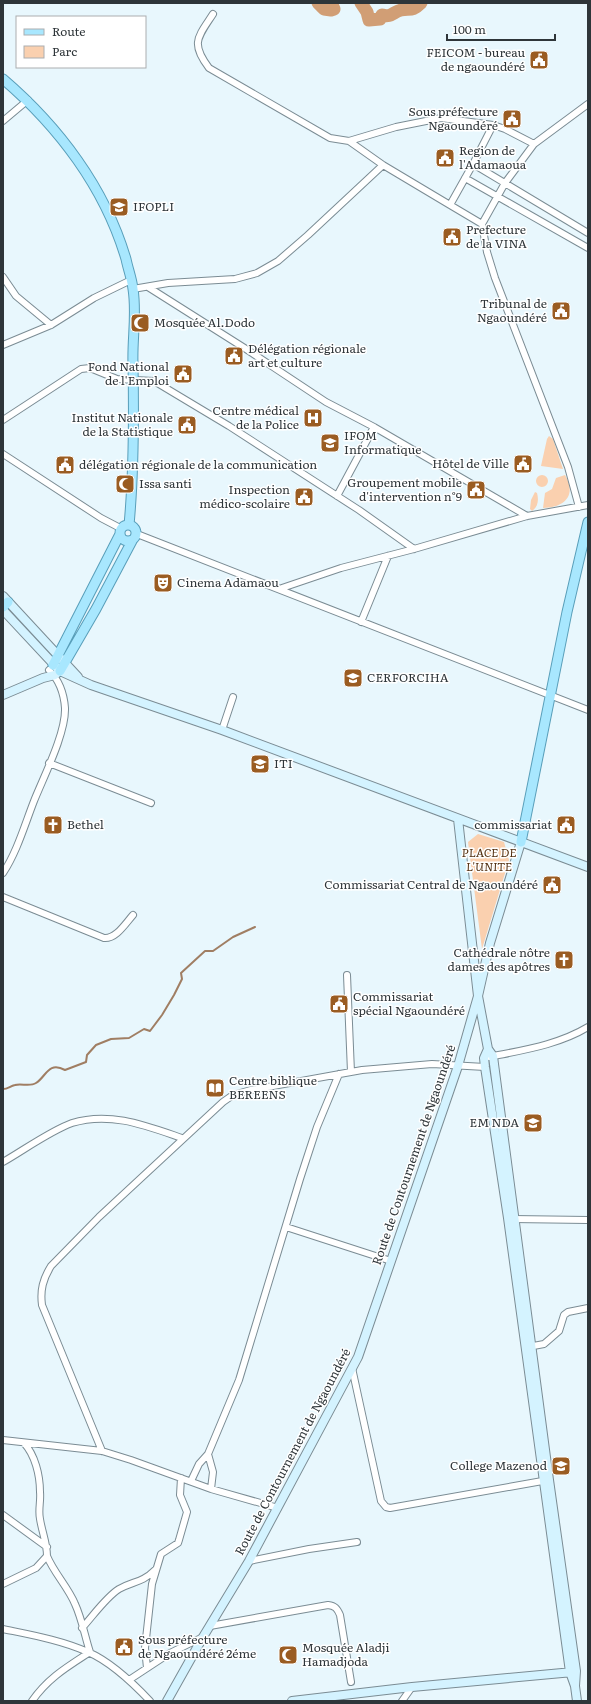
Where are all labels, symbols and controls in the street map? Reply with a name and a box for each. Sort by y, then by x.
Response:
legend [16,16,146,68]
scale bar [447,16,555,42]
text: 100 m [453,20,486,38]
text: Route [52,22,86,40]
text: Parc [52,42,77,60]
place label: FEICOM - bureau de ngaoundéré [426,43,525,75]
public building icon: FEICOM - bureau de ngaoundéré [528,49,550,71]
place label: Sous préfecture Ngaoundéré [408,102,498,134]
public building icon: Sous préfecture Ngaoundéré [501,108,523,130]
place label: Region de l'Adamaoua [459,141,527,173]
public building icon: Region de l'Adamaoua [434,147,456,169]
school or university icon: IFOPLI [108,196,130,218]
place label: IFOPLI [133,197,174,215]
place label: Prefecture de la VINA [466,220,527,252]
public building icon: Prefecture de la VINA [441,226,463,248]
place label: Tribunal de Ngaoundéré [477,294,547,326]
public building icon: Tribunal de Ngaoundéré [550,300,572,322]
mosque icon: Mosquée Al.Dodo [129,312,151,334]
place label: Mosquée Al.Dodo [154,313,255,331]
place label: Délégation régionale art et culture [248,339,366,371]
public building icon: Délégation régionale art et culture [223,345,245,367]
place label: Fond National de l'Emploi [88,357,169,389]
public building icon: Fond National de l'Emploi [172,363,194,385]
place label: Centre médical de la Police [213,401,299,433]
hospital icon: Centre médical de la Police [302,407,324,429]
place label: Institut Nationale de la Statistique [71,408,173,440]
public building icon: Institut Nationale de la Statistique [176,414,198,436]
place label: IFOM Informatique [344,426,421,458]
school or university icon: IFOM Informatique [319,432,341,454]
public building icon: Hôtel de Ville [512,453,534,475]
public building icon: délégation régionale de la communication [54,454,76,476]
place label: Hôtel de Ville [432,454,509,472]
place label: délégation régionale de la communication [79,455,317,473]
mosque icon: Issa santi [114,473,136,495]
place label: Groupement mobile d'intervention n°9 [347,473,462,505]
place label: Issa santi [139,474,192,492]
public building icon: Groupement mobile d'intervention n°9 [465,479,487,501]
place label: Inspection médico-scolaire [199,480,290,512]
public building icon: Inspection médico-scolaire [293,486,315,508]
theatre icon: Cinema Adamaou [152,572,174,594]
place label: Cinema Adamaou [177,573,279,591]
school or university icon: CERFORCIHA [342,667,364,689]
place label: CERFORCIHA [367,668,449,686]
school or university icon: ITI [249,753,271,775]
place label: ITI [274,754,293,772]
church icon: Bethel [42,814,64,836]
public building icon: commissariat [555,814,577,836]
place label: Bethel [67,815,104,833]
place label: commissariat [474,815,552,833]
park label: PLACE DE L'UNITE [462,843,516,875]
public building icon: Commissariat Central de Ngaoundéré [541,874,563,896]
place label: Commissariat Central de Ngaoundéré [324,875,538,893]
place label: Cathédrale nôtre dames des apôtres [448,943,551,975]
church icon: Cathédrale nôtre dames des apôtres [553,949,575,971]
place label: Commissariat spécial Ngaoundéré [353,987,465,1019]
public building icon: Commissariat spécial Ngaoundéré [328,993,350,1015]
street label: Route de Contournement de Ngaoundéré [367,1042,459,1267]
place label: Centre biblique BEREENS [229,1071,317,1103]
library icon: Centre biblique BEREENS [204,1077,226,1099]
school or university icon: EM NDA [522,1112,544,1134]
place label: EM NDA [469,1113,519,1131]
street label: Route de Contournement de Ngaoundéré [230,1345,355,1558]
school or university icon: College Mazenod [550,1455,572,1477]
place label: College Mazenod [450,1456,548,1474]
place label: Sous préfecture de Ngaoundéré 2éme [138,1630,256,1662]
public building icon: Sous préfecture de Ngaoundéré 2éme [113,1636,135,1658]
place label: Mosquée Aladji Hamadjoda [302,1638,390,1670]
mosque icon: Mosquée Aladji Hamadjoda [277,1644,299,1666]

